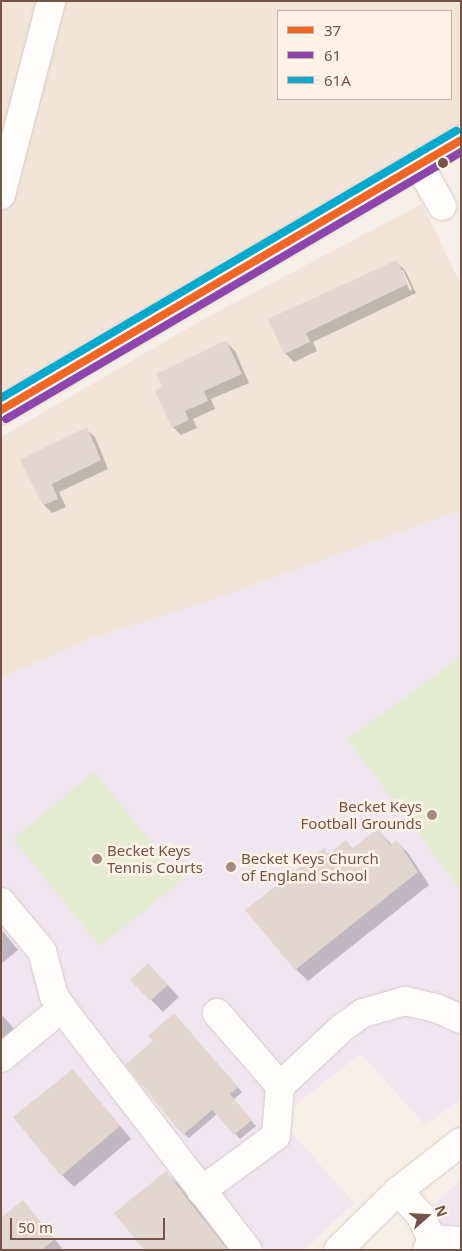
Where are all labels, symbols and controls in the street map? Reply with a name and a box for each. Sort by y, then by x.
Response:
legend [277,10,452,100]
text: 37 [324,20,341,40]
text: 61 [324,45,341,65]
text: 61A [324,70,351,90]
unlabelled marker [438,158,448,168]
place label: Becket Keys Football Grounds [301,797,422,832]
marker: Becket Keys Football Grounds [426,809,438,821]
place label: Becket Keys Tennis Courts [107,841,203,876]
place label: Becket Keys Church of England School [241,849,379,884]
marker: Becket Keys Tennis Courts [91,853,103,865]
marker: Becket Keys Church of England School [225,861,237,873]
north arrow [402,1191,452,1241]
text: N [431,1202,452,1219]
scale bar [12,1208,168,1240]
text: 50 m [18,1217,53,1237]

